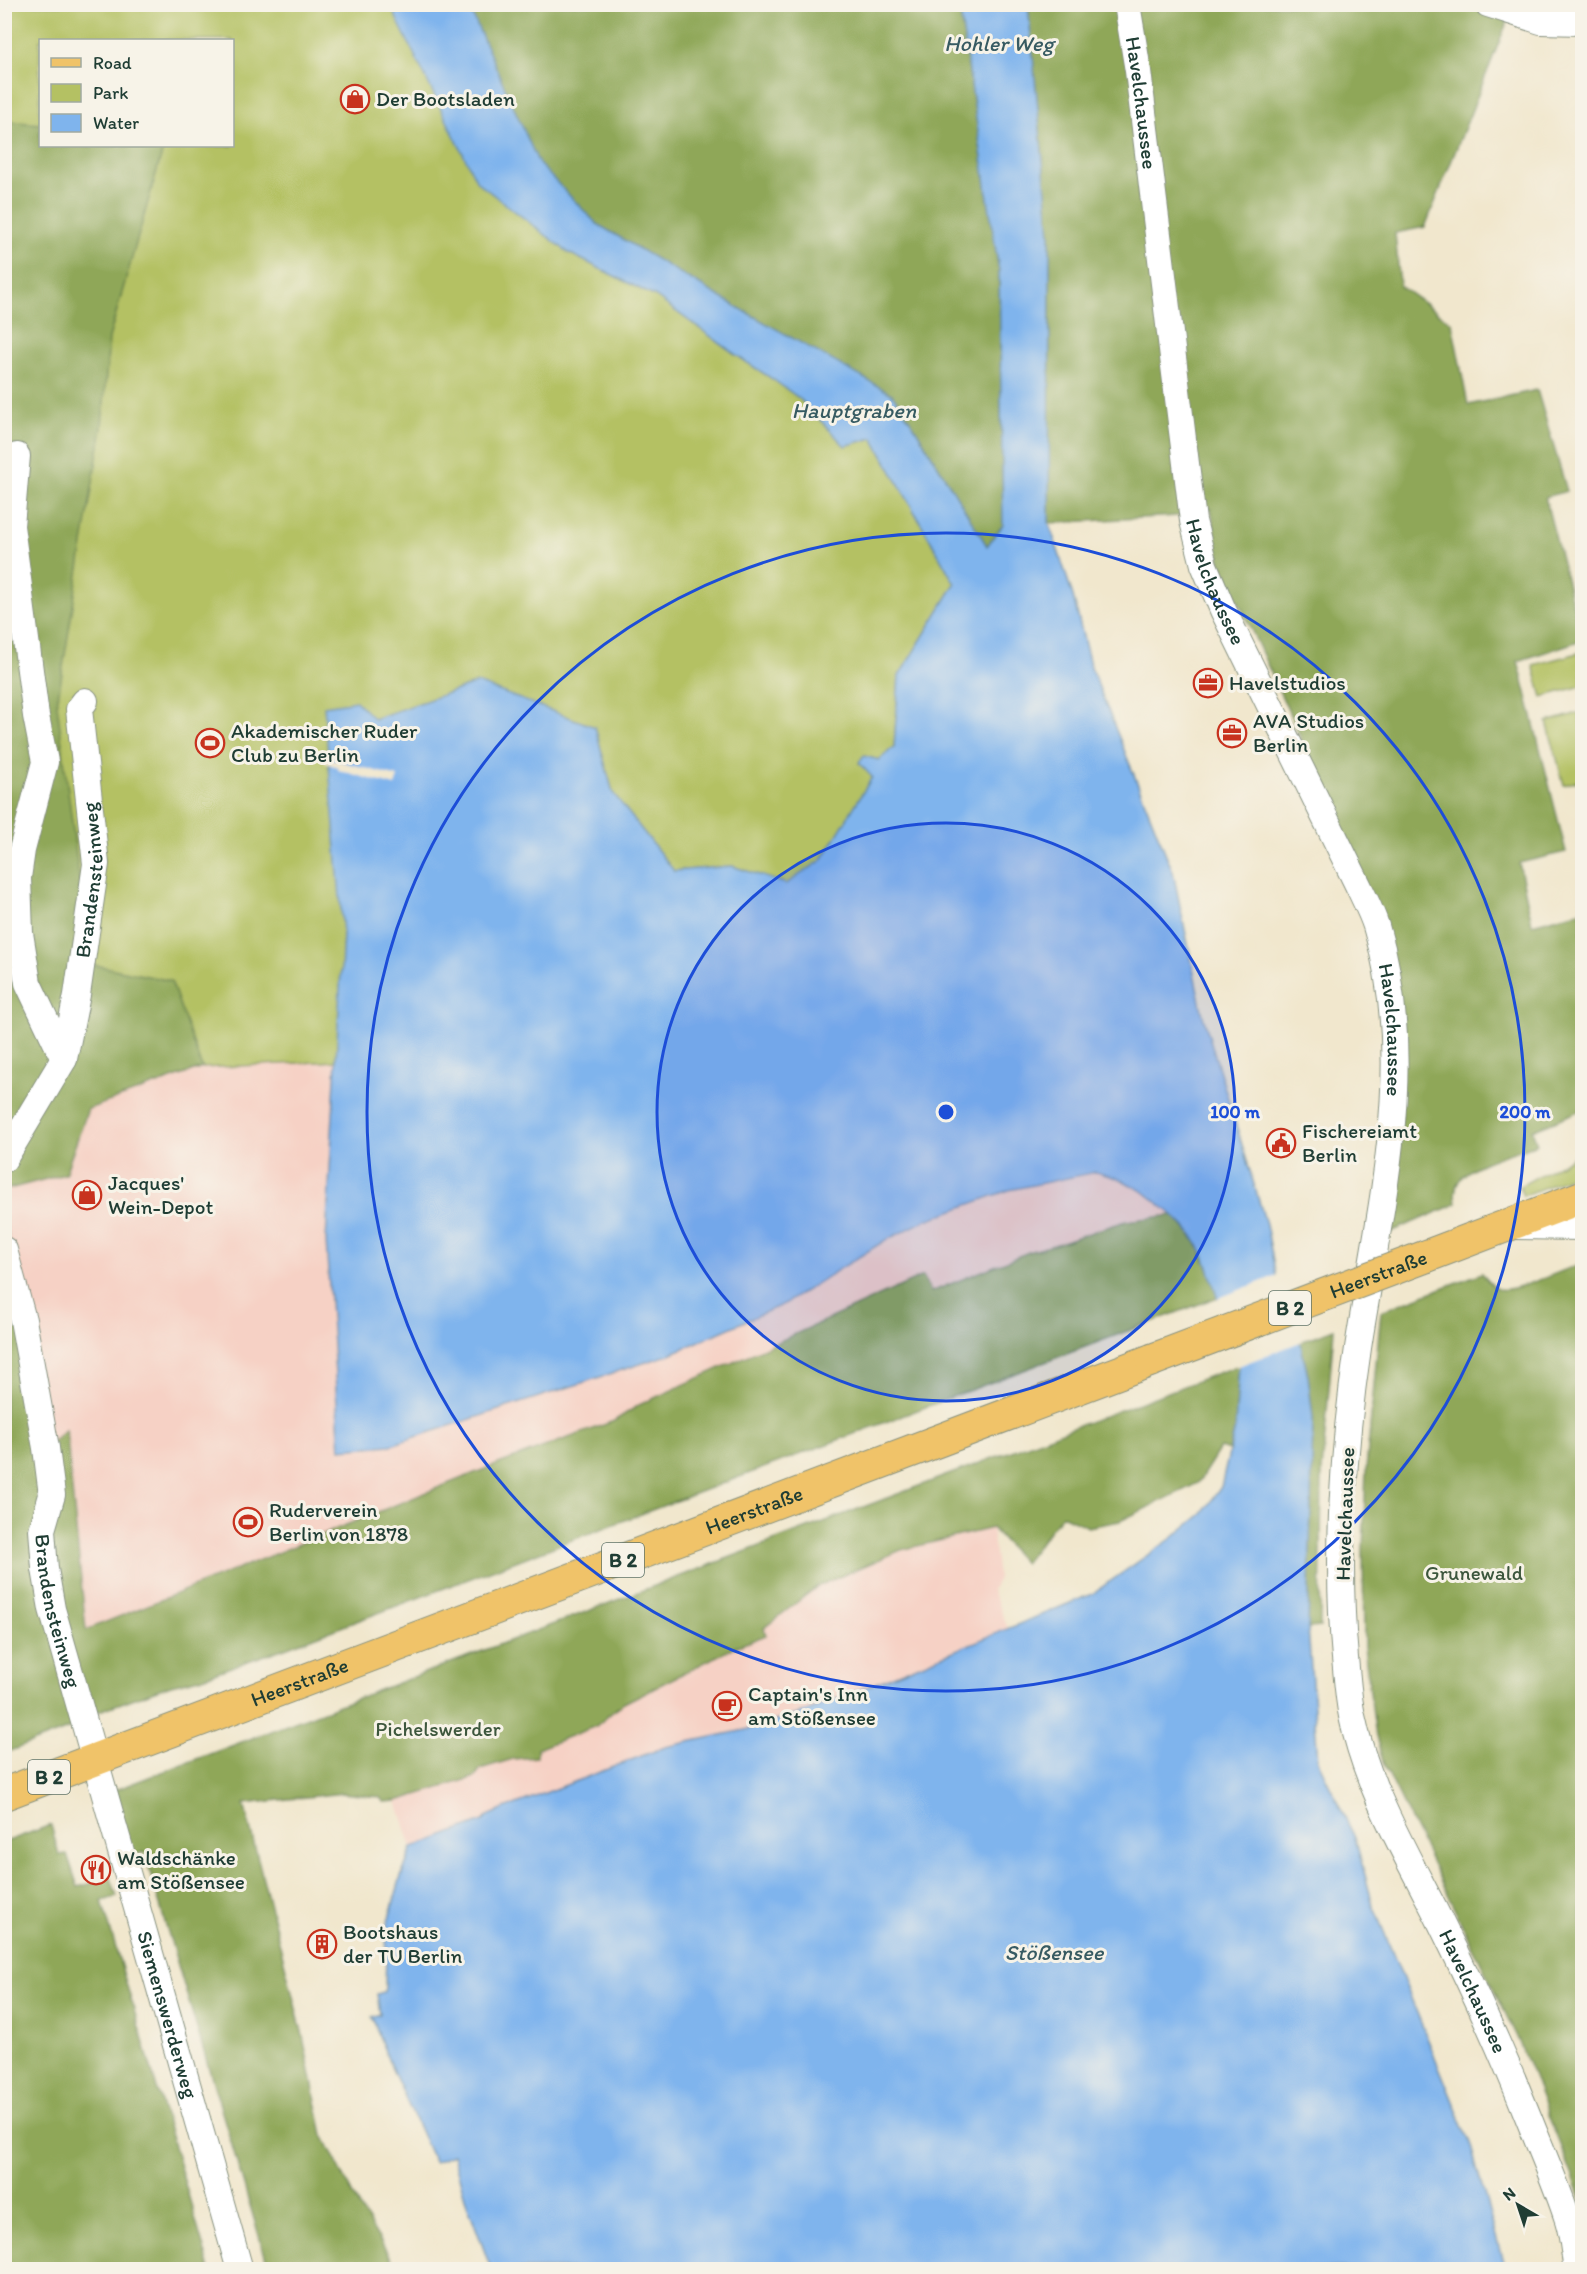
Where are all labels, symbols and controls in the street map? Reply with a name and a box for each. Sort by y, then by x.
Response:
water label: Hohler Weg [944,30,1056,57]
street label: Havelchaussee [1121,35,1163,171]
legend [39,39,234,147]
text: Road [93,52,132,74]
text: Park [93,82,128,104]
shop icon: Der Bootsladen [339,83,371,115]
place label: Der Bootsladen [376,86,515,111]
text: Water [93,112,139,134]
water label: Hauptgraben [792,397,917,424]
street label: Havelchaussee [1181,516,1251,649]
office icon: Havelstudios [1192,667,1224,699]
place label: Havelstudios [1229,670,1346,695]
place label: AVA Studios Berlin [1253,708,1364,757]
office icon: AVA Studios Berlin [1216,717,1248,749]
place label: Akademischer Ruder Club zu Berlin [231,718,418,767]
sports icon: Akademischer Ruder Club zu Berlin [194,727,226,759]
street label: Brandensteinweg [70,801,108,960]
street label: Havelchaussee [1374,961,1408,1097]
text: 100 m [1210,1101,1261,1123]
text: 200 m [1500,1101,1551,1123]
centre of rings [936,1102,956,1122]
place label: Fischereiamt Berlin [1302,1118,1417,1167]
public building icon: Fischereiamt Berlin [1265,1127,1297,1159]
place label: Jacques' Wein-Depot [108,1170,213,1219]
shop icon: Jacques' Wein-Depot [71,1179,103,1211]
street label: Heerstraße [1326,1244,1430,1304]
road number: B 2 [1269,1291,1311,1325]
street label: Havelchaussee [1330,1447,1359,1581]
street label: Heerstraße [702,1480,806,1540]
place label: Ruderverein Berlin von 1878 [269,1497,408,1546]
sports icon: Ruderverein Berlin von 1878 [232,1506,264,1538]
street label: Brandensteinweg [30,1533,87,1691]
road number: B 2 [602,1543,644,1577]
park label: Grunewald [1425,1560,1523,1585]
street label: Heerstraße [247,1652,352,1712]
place label: Captain's Inn am Stößensee [748,1681,876,1730]
cafe icon: Captain's Inn am Stößensee [711,1690,743,1722]
park label: Pichelswerder [375,1716,501,1741]
road number: B 2 [28,1760,70,1794]
place label: Waldschänke am Stößensee [117,1845,245,1894]
restaurant icon: Waldschänke am Stößensee [80,1854,112,1886]
place label: Bootshaus der TU Berlin [343,1919,463,1968]
street label: Havelchaussee [1434,1925,1513,2057]
street label: Siemenswerderweg [132,1928,204,2101]
building icon: Bootshaus der TU Berlin [306,1928,338,1960]
water label: Stößensee [1005,1939,1105,1966]
north arrow [1488,2175,1548,2235]
text: N [1499,2183,1519,2205]

